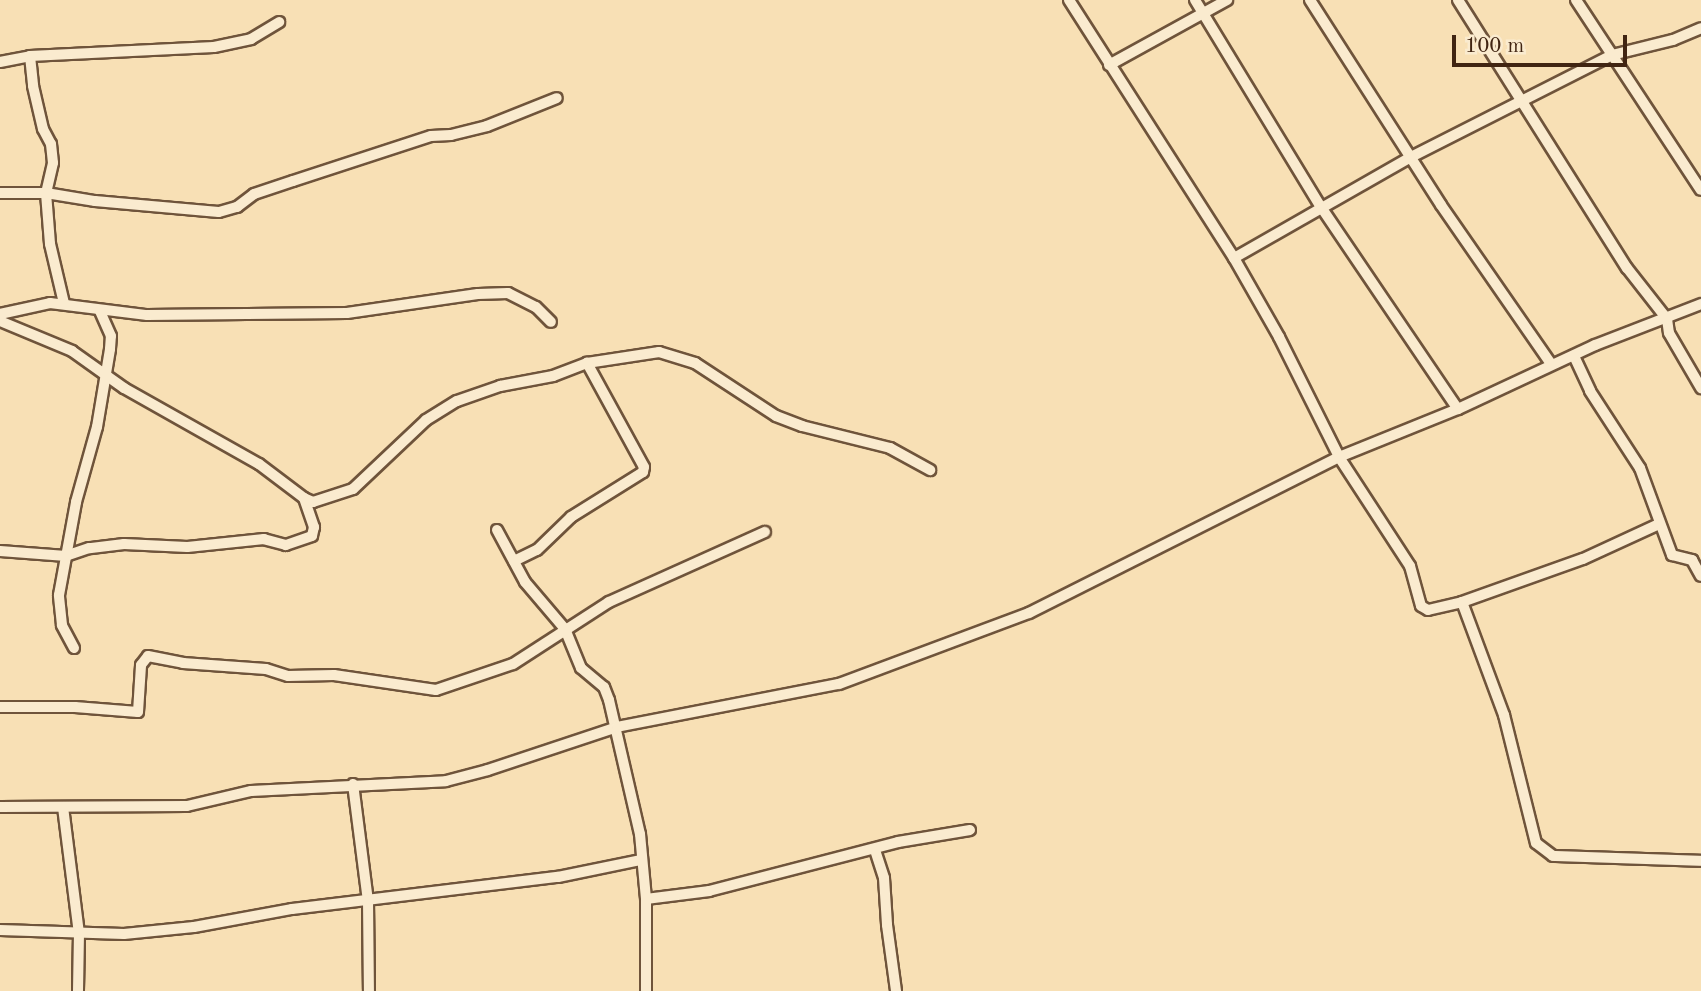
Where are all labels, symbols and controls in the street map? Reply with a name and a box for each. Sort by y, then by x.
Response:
scale bar [1456,21,1631,65]
text: 100 m [1465,36,1524,57]

